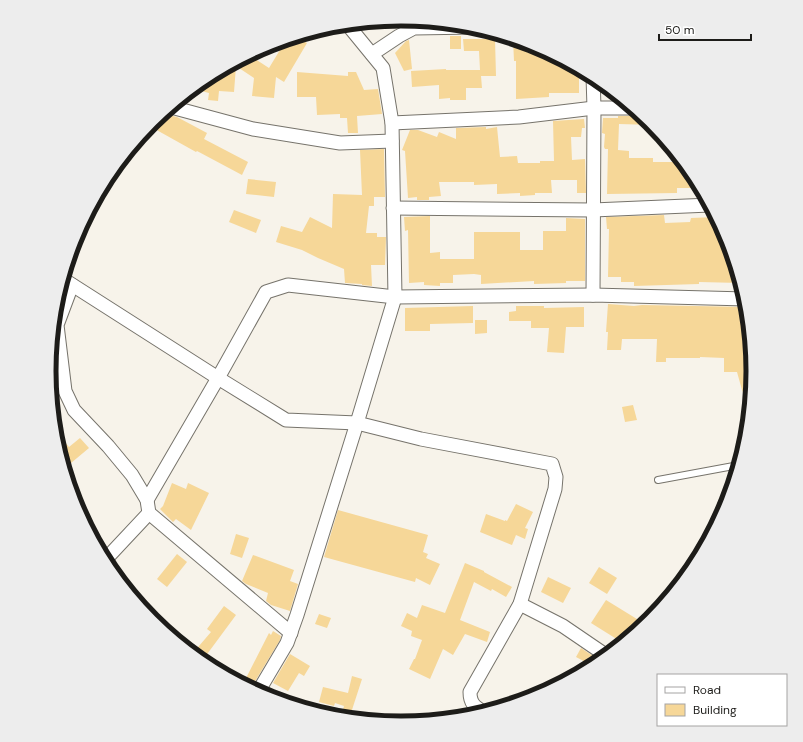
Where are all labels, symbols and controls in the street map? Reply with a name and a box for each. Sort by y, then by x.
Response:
scale bar [659,16,751,42]
text: 50 m [665,22,694,38]
legend [657,674,787,726]
text: Road [693,682,721,698]
text: Building [693,702,737,718]

